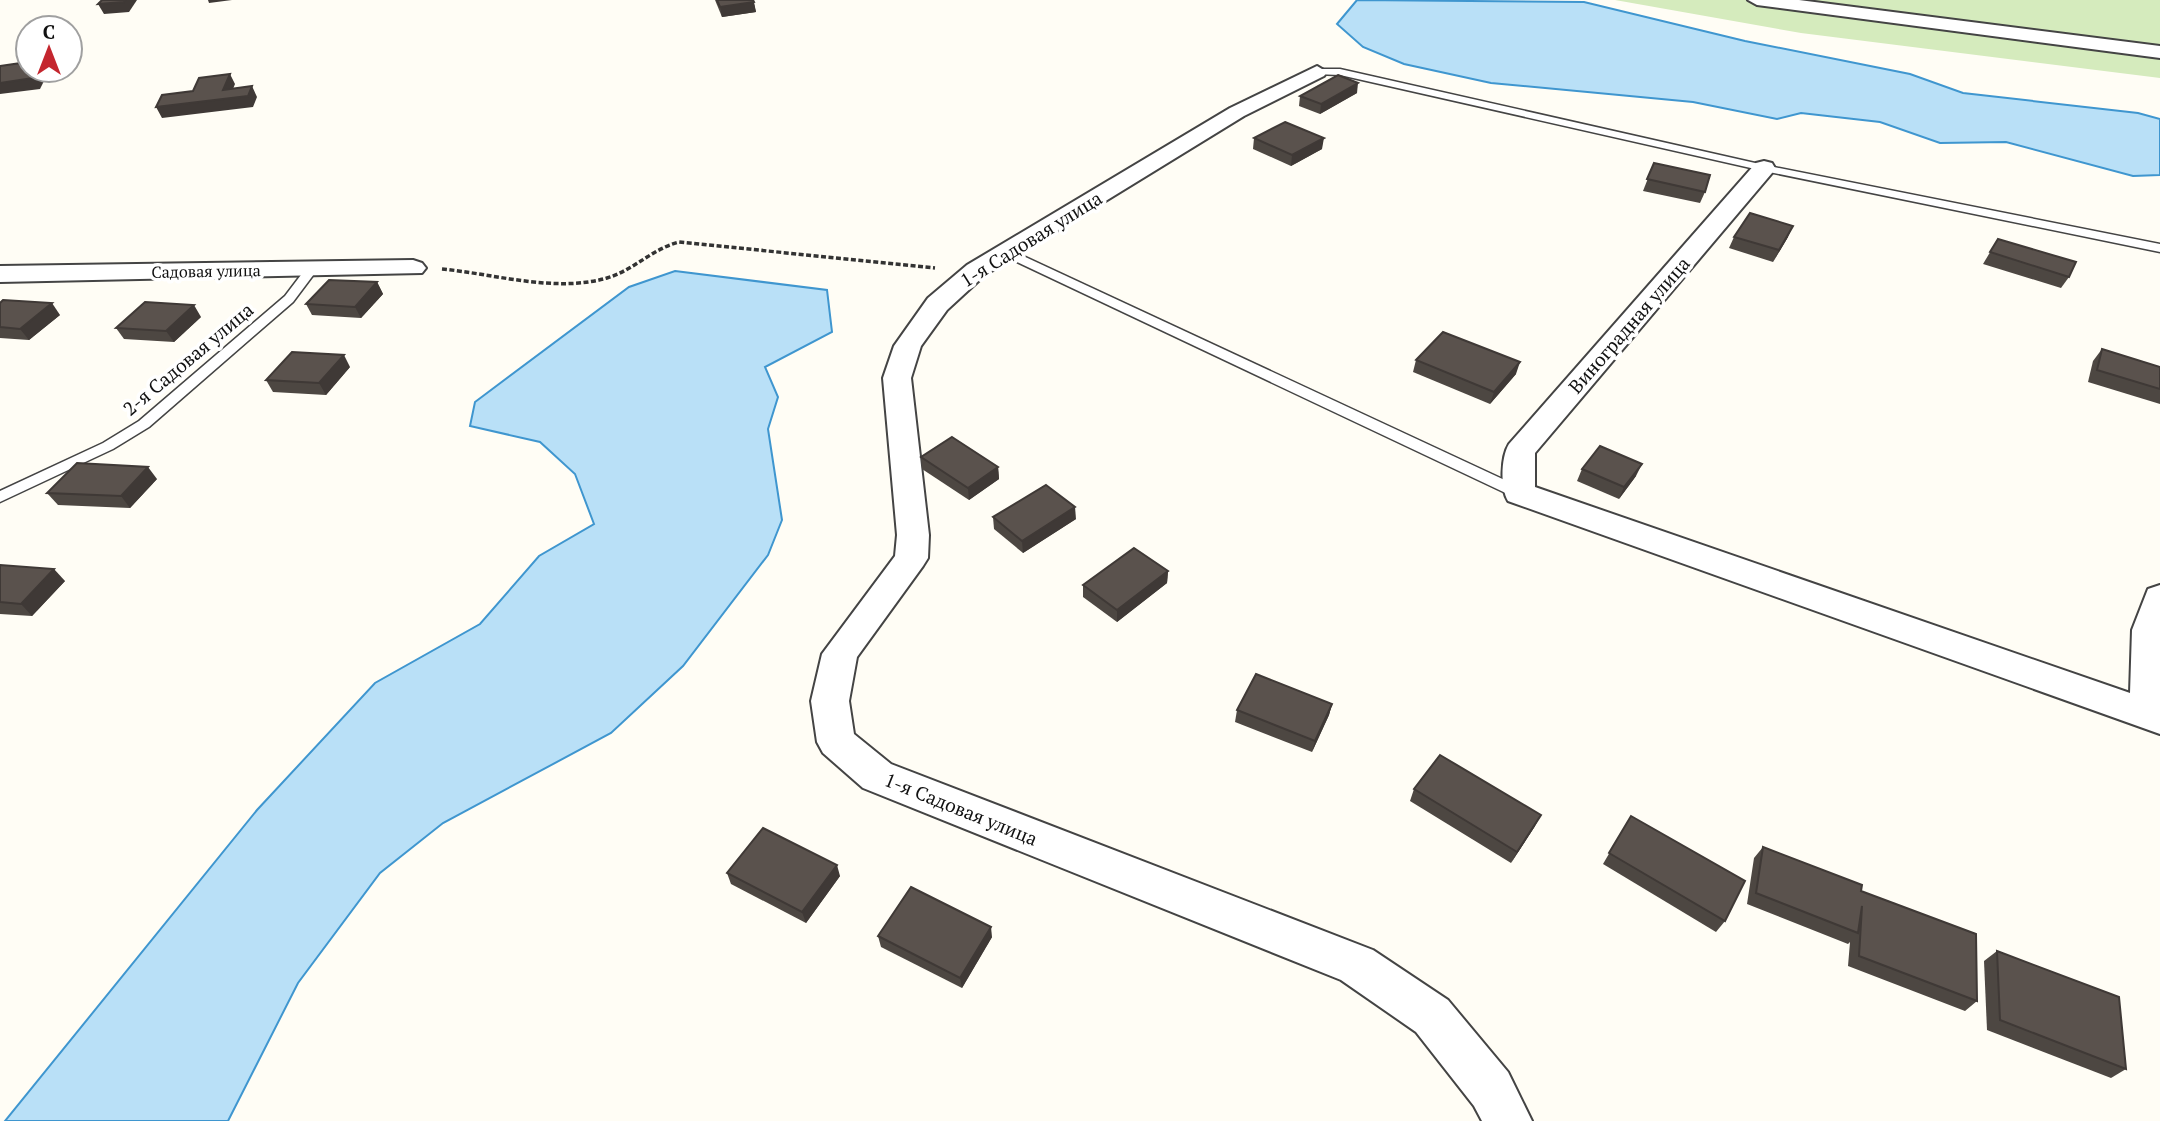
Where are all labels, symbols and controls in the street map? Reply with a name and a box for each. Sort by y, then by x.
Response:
north arrow [14,14,84,84]
text: С [43,19,55,44]
street label: 1-я Садовая улица [955,185,1107,292]
street label: Виноградная улица [1562,251,1695,398]
street label: Садовая улица [151,259,261,283]
street label: 2-я Садовая улица [117,296,258,421]
street label: 1-я Садовая улица [881,766,1042,851]

